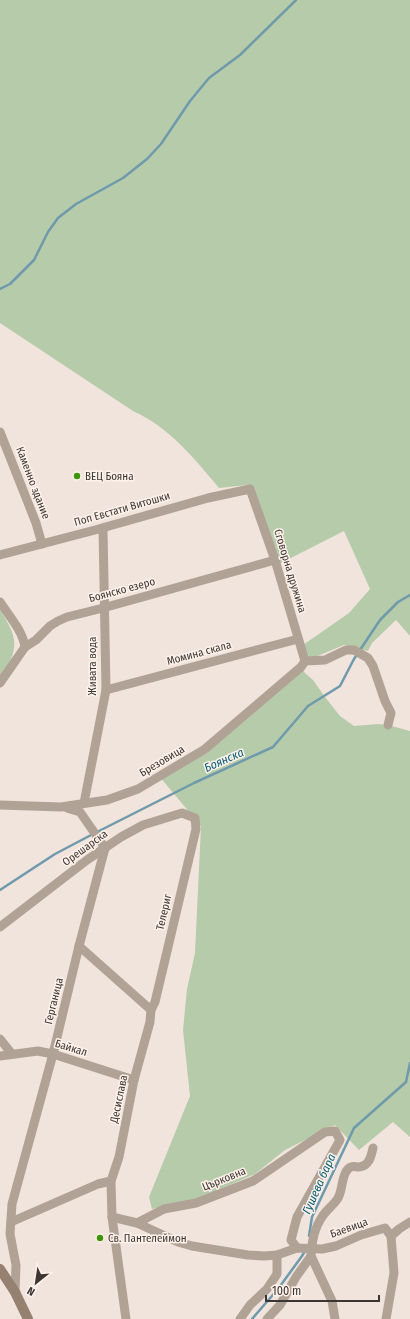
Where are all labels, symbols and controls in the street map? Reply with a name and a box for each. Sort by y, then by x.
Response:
street label: Каменно здание [13,445,53,521]
place label: ВЕЦ Бояна [85,470,134,483]
marker: ВЕЦ Бояна [72,471,82,481]
street label: Поп Евстати Витошки [73,489,172,529]
street label: Сговорна дружина [271,528,309,614]
street label: Боянско езеро [87,575,157,605]
street label: Живата вода [86,637,99,695]
street label: Момина скала [165,638,233,668]
street label: Брезовица [137,743,187,779]
water label: Боянска [202,745,246,775]
street label: Орешарска [60,827,110,869]
street label: Телериг [154,892,175,931]
street label: Герганица [42,976,66,1026]
street label: Байкал [53,1037,89,1059]
street label: Десислава [107,1074,130,1125]
water label: Гушева бара [299,1152,339,1216]
street label: Църковна [200,1164,248,1194]
street label: Баевица [328,1215,370,1241]
place label: Св. Пантелеймон [108,1232,187,1245]
marker: Св. Пантелеймон [95,1233,105,1243]
north arrow [16,1263,56,1303]
scale bar [266,1277,379,1303]
text: N [25,1284,37,1299]
text: 100 m [272,1284,301,1298]

